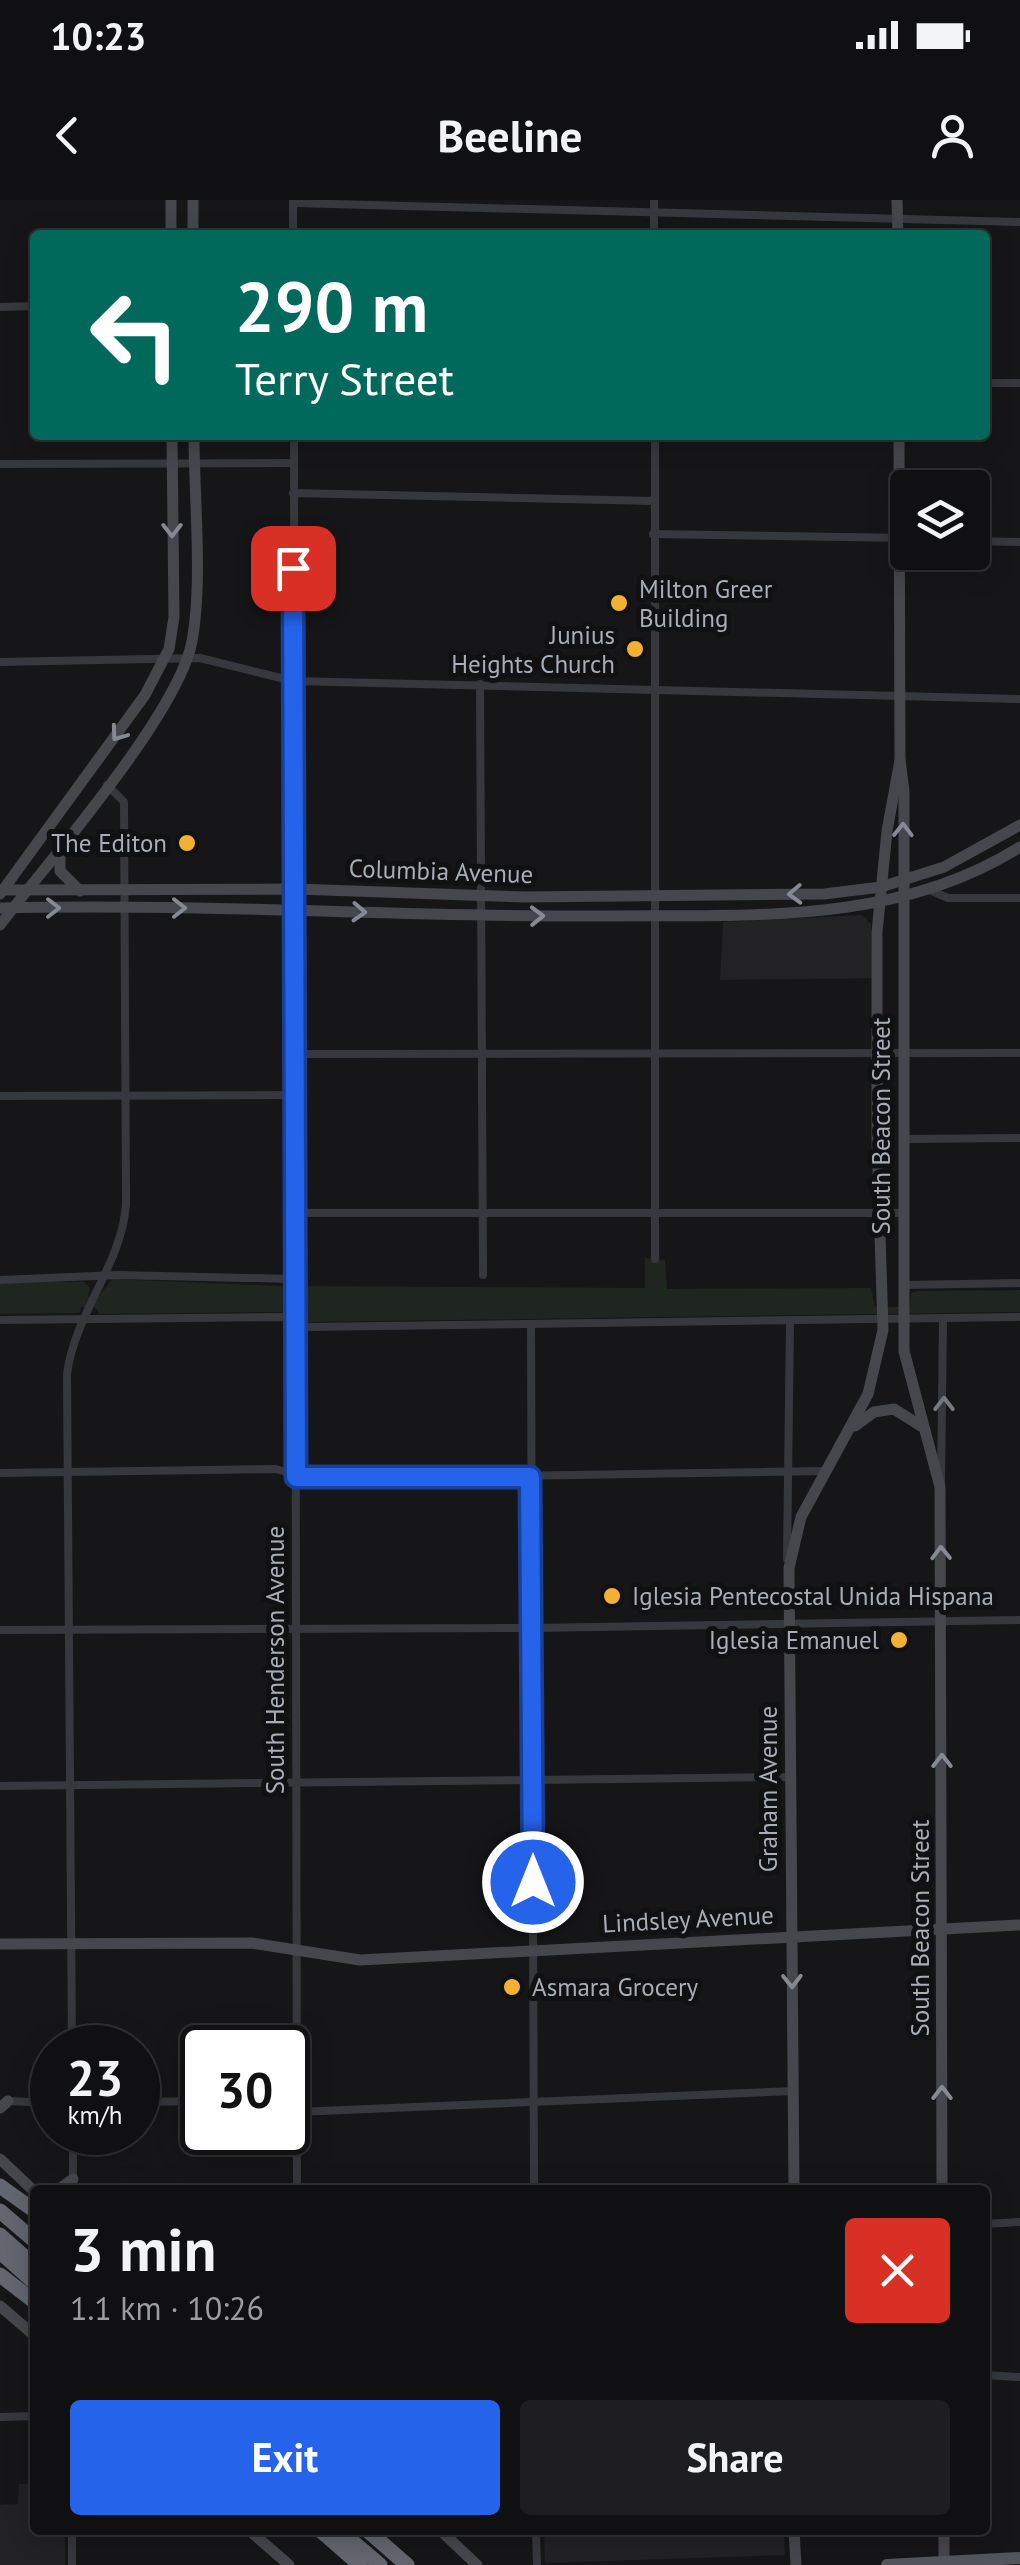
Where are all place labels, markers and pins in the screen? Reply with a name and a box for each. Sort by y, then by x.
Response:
pin [251,526,336,611]
place label: Milton Greer Building [639,573,773,634]
marker: Milton Greer Building [608,592,630,614]
place label: Junius Heights Church [451,619,615,680]
marker: Junius Heights Church [624,638,646,660]
place label: The Editon [51,827,167,859]
marker: The Editon [176,832,198,854]
place label: Iglesia Pentecostal Unida Hispana [632,1580,994,1612]
marker: Iglesia Pentecostal Unida Hispana [601,1585,623,1607]
place label: Iglesia Emanuel [709,1624,880,1656]
marker: Iglesia Emanuel [888,1629,910,1651]
place label: Asmara Grocery [532,1971,699,2003]
marker: Asmara Grocery [501,1976,523,1998]

